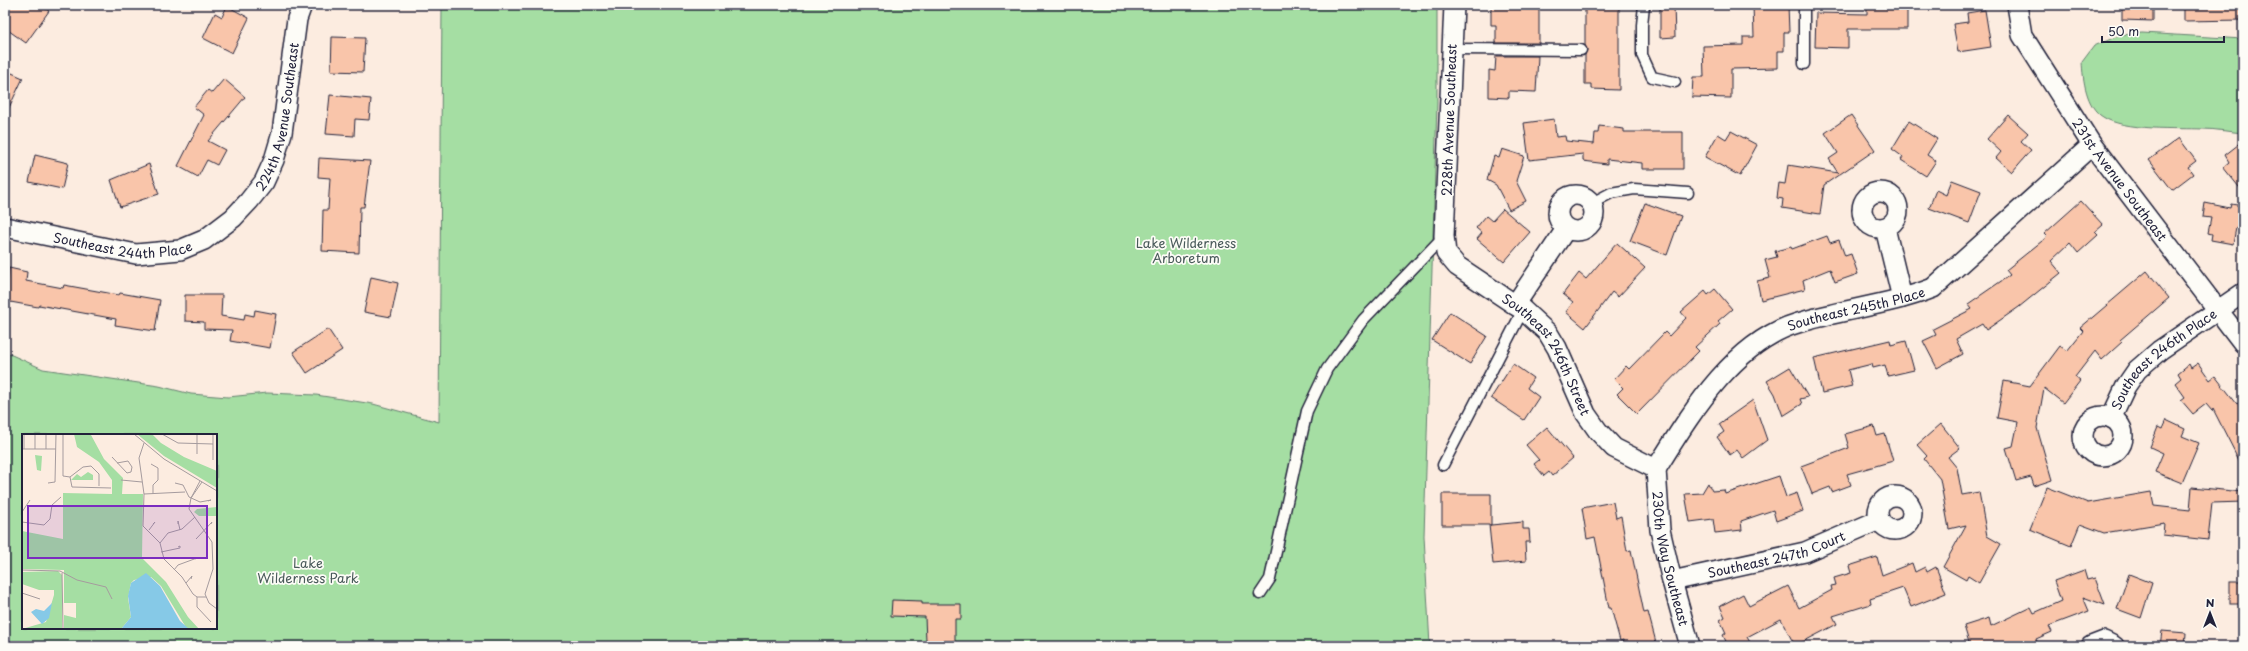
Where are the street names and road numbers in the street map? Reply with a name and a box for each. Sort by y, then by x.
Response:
street label: 224th Avenue Southeast [251,41,303,195]
street label: 228th Avenue Southeast [1436,44,1461,196]
street label: 231st Avenue Southeast [2068,114,2172,245]
street label: Southeast 244th Place [52,227,195,263]
street label: Southeast 245th Place [1784,282,1927,335]
street label: Southeast 246th Street [1498,289,1595,418]
street label: Southeast 246th Place [2106,304,2220,413]
street label: 230th Way Southeast [1648,491,1694,628]
street label: Southeast 247th Court [1706,526,1848,582]

